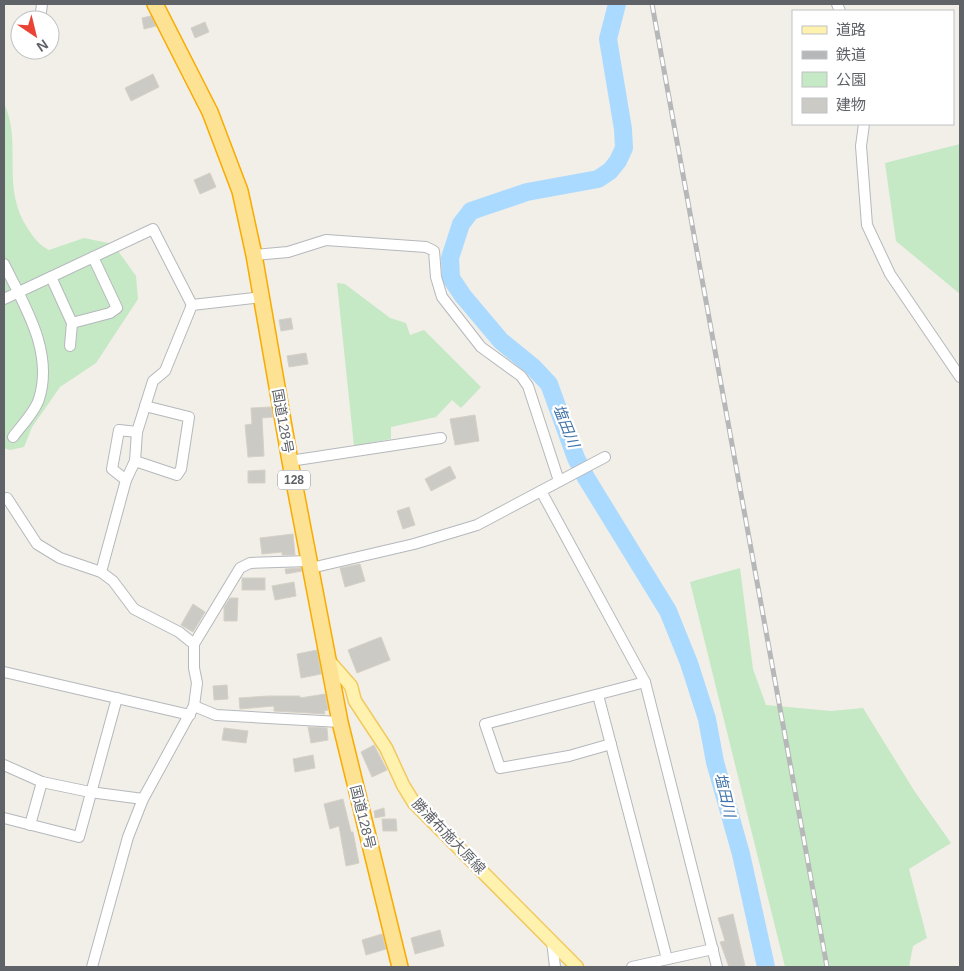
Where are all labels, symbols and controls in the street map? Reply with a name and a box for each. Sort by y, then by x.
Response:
north arrow [10,10,60,60]
legend [792,10,954,125]
text: 道路 [836,21,866,38]
text: N [34,36,51,55]
text: 鉄道 [836,46,866,63]
text: 公園 [836,71,866,88]
text: 建物 [836,96,866,113]
street label: 国道128号 [269,387,297,455]
water label: 塩田川 [550,402,584,452]
road number: 128 [278,470,310,490]
water label: 塩田川 [712,771,739,821]
street label: 国道128号 [347,783,379,851]
street label: 勝浦布施大原線 [409,795,489,877]

